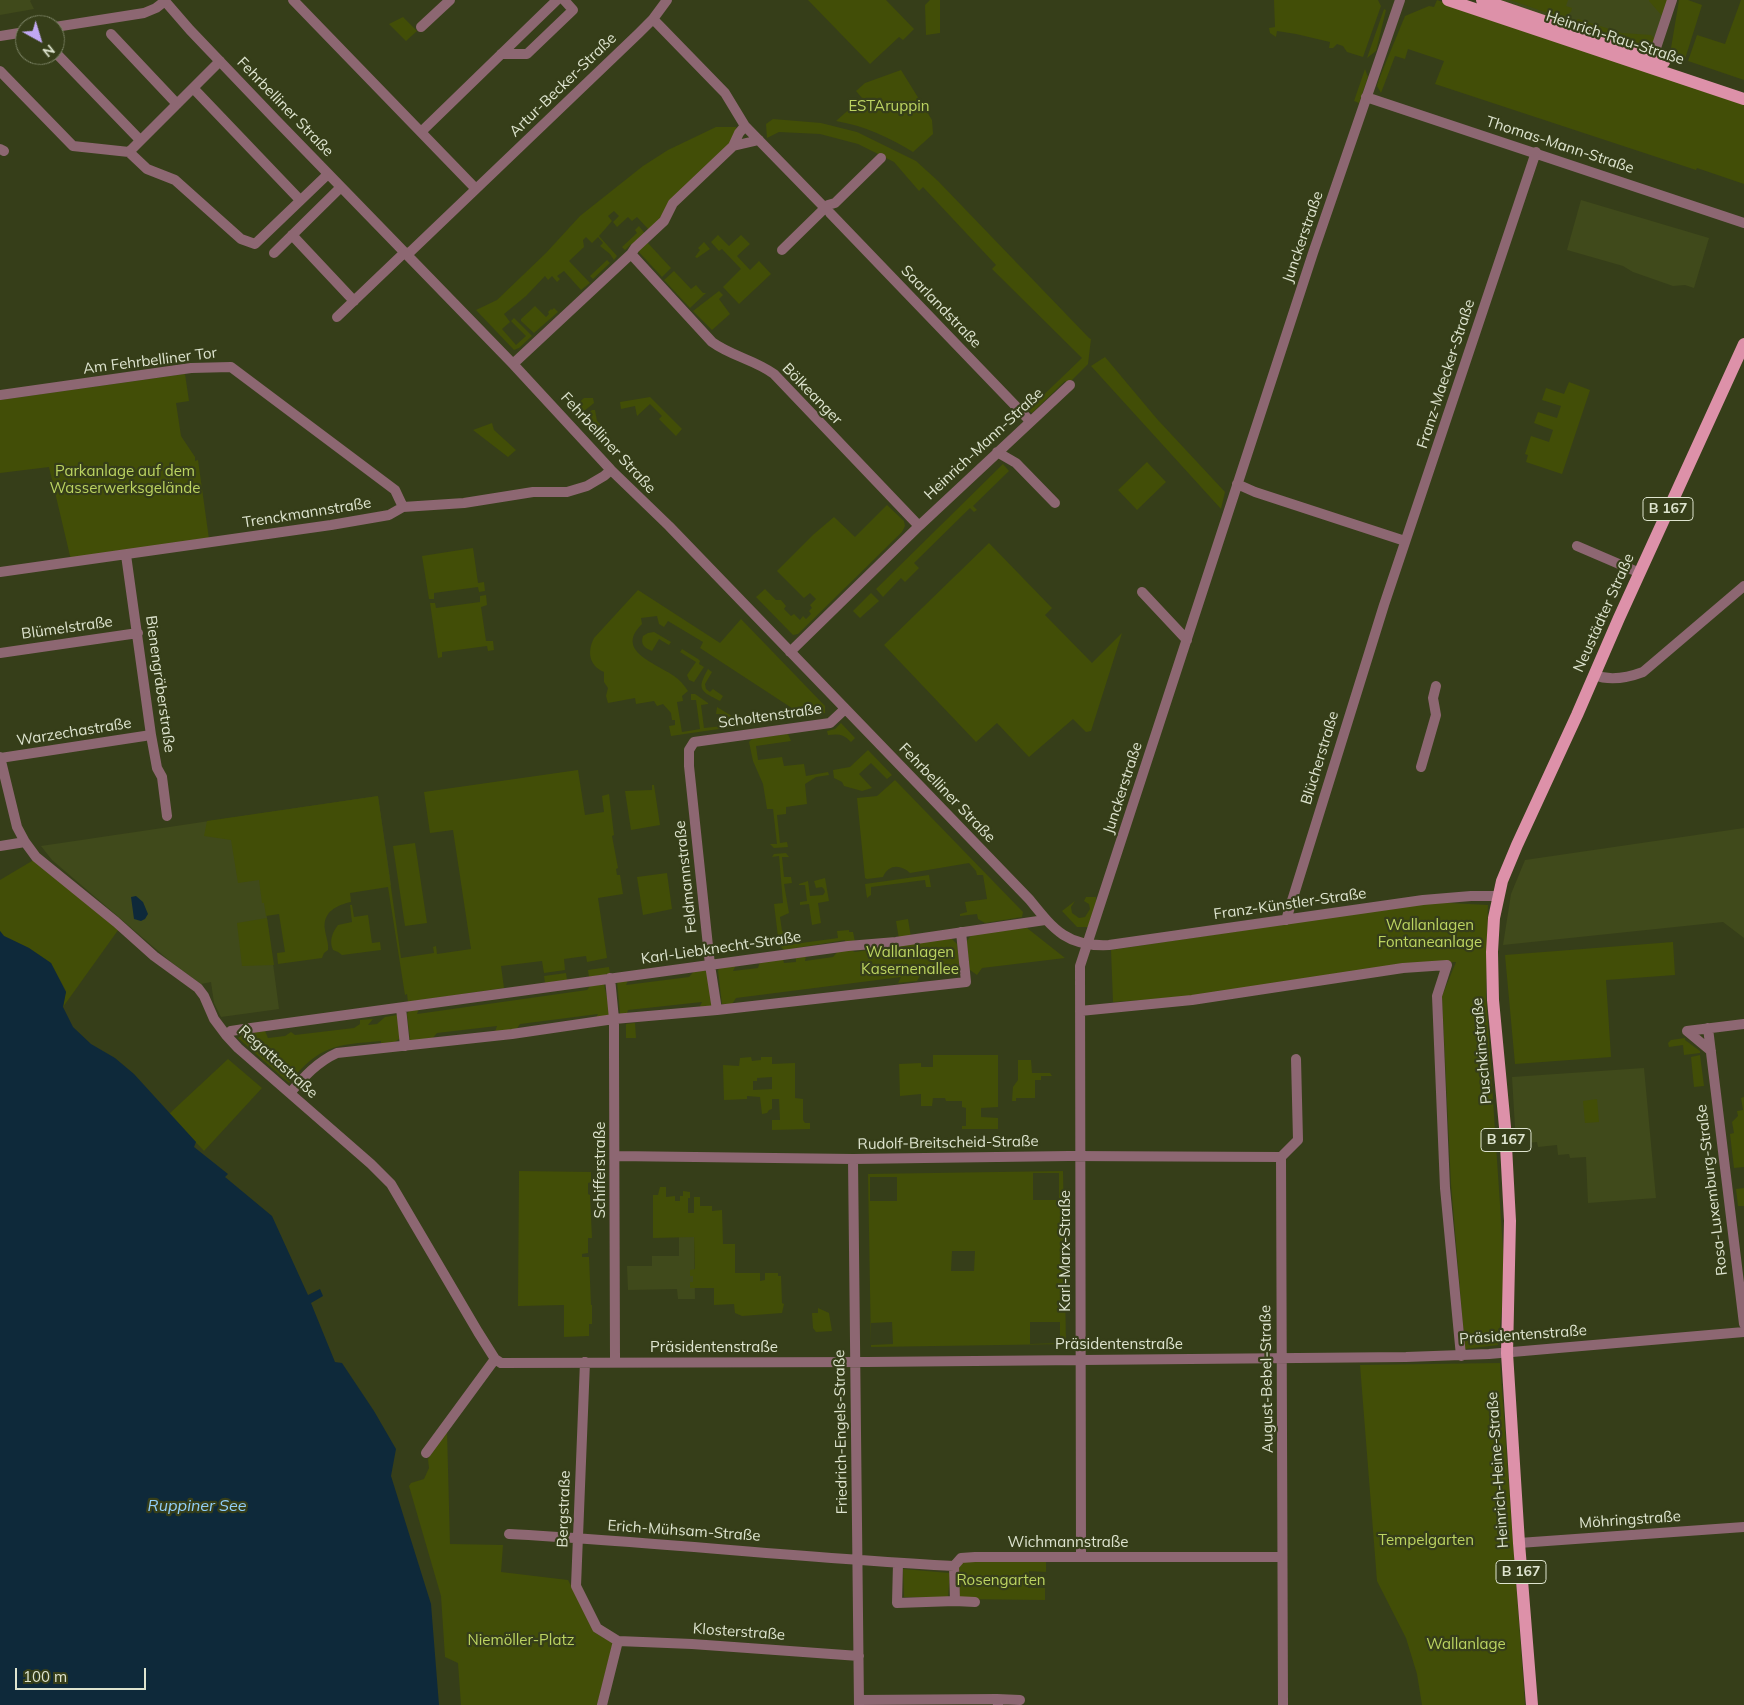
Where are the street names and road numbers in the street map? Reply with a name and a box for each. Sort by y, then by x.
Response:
street label: Heinrich-Rau-Straße [1544,7,1686,69]
street label: Artur-Becker-Straße [506,29,620,141]
street label: Fehrbelliner Straße [233,54,337,160]
street label: Thomas-Mann-Straße [1484,113,1636,177]
street label: Junckerstraße [1279,189,1327,285]
street label: Saarlandstraße [897,262,985,352]
street label: Franz-Maecker-Straße [1413,297,1479,451]
street label: Am Fehrbelliner Tor [82,344,218,378]
street label: Bölkeanger [778,360,846,428]
street label: Heinrich-Mann-Straße [921,384,1047,504]
street label: Fehrbelliner Straße [557,389,659,497]
street label: Trenckmannstraße [242,494,372,532]
road number: B 167 [1643,498,1693,520]
street label: Neustädter Straße [1570,551,1638,675]
street label: Blümelstraße [20,613,114,643]
street label: Bienengräberstraße [141,614,179,754]
street label: Scholtenstraße [717,700,823,732]
street label: Blücherstraße [1297,709,1343,807]
street label: Warzechastraße [15,714,133,750]
street label: Fehrbelliner Straße [895,740,999,846]
street label: Junckerstraße [1100,740,1146,836]
street label: Feldmannstraße [671,820,701,934]
street label: Franz-Künstler-Straße [1212,884,1368,924]
street label: Karl-Liebknecht-Straße [640,928,802,968]
street label: Puschkinstraße [1468,997,1496,1105]
street label: Regattastraße [235,1022,321,1102]
street label: Rosa-Luxemburg-Straße [1693,1103,1731,1277]
street label: Schifferstraße [591,1121,609,1219]
road number: B 167 [1481,1128,1531,1152]
street label: Rudolf-Breitscheid-Straße [857,1132,1039,1154]
street label: Karl-Marx-Straße [1056,1190,1074,1312]
street label: August-Bebel-Straße [1257,1305,1277,1453]
street label: Präsidentenstraße [1459,1322,1587,1348]
street label: Präsidentenstraße [1055,1335,1183,1353]
street label: Präsidentenstraße [650,1338,778,1356]
street label: Friedrich-Engels-Straße [831,1350,851,1514]
street label: Heinrich-Heine-Straße [1484,1391,1512,1549]
street label: Bergstraße [554,1470,574,1548]
street label: Möhringstraße [1579,1507,1681,1533]
street label: Erich-Mühsam-Straße [607,1517,761,1545]
street label: Wichmannstraße [1008,1533,1128,1551]
road number: B 167 [1496,1560,1546,1584]
street label: Klosterstraße [692,1620,786,1644]

